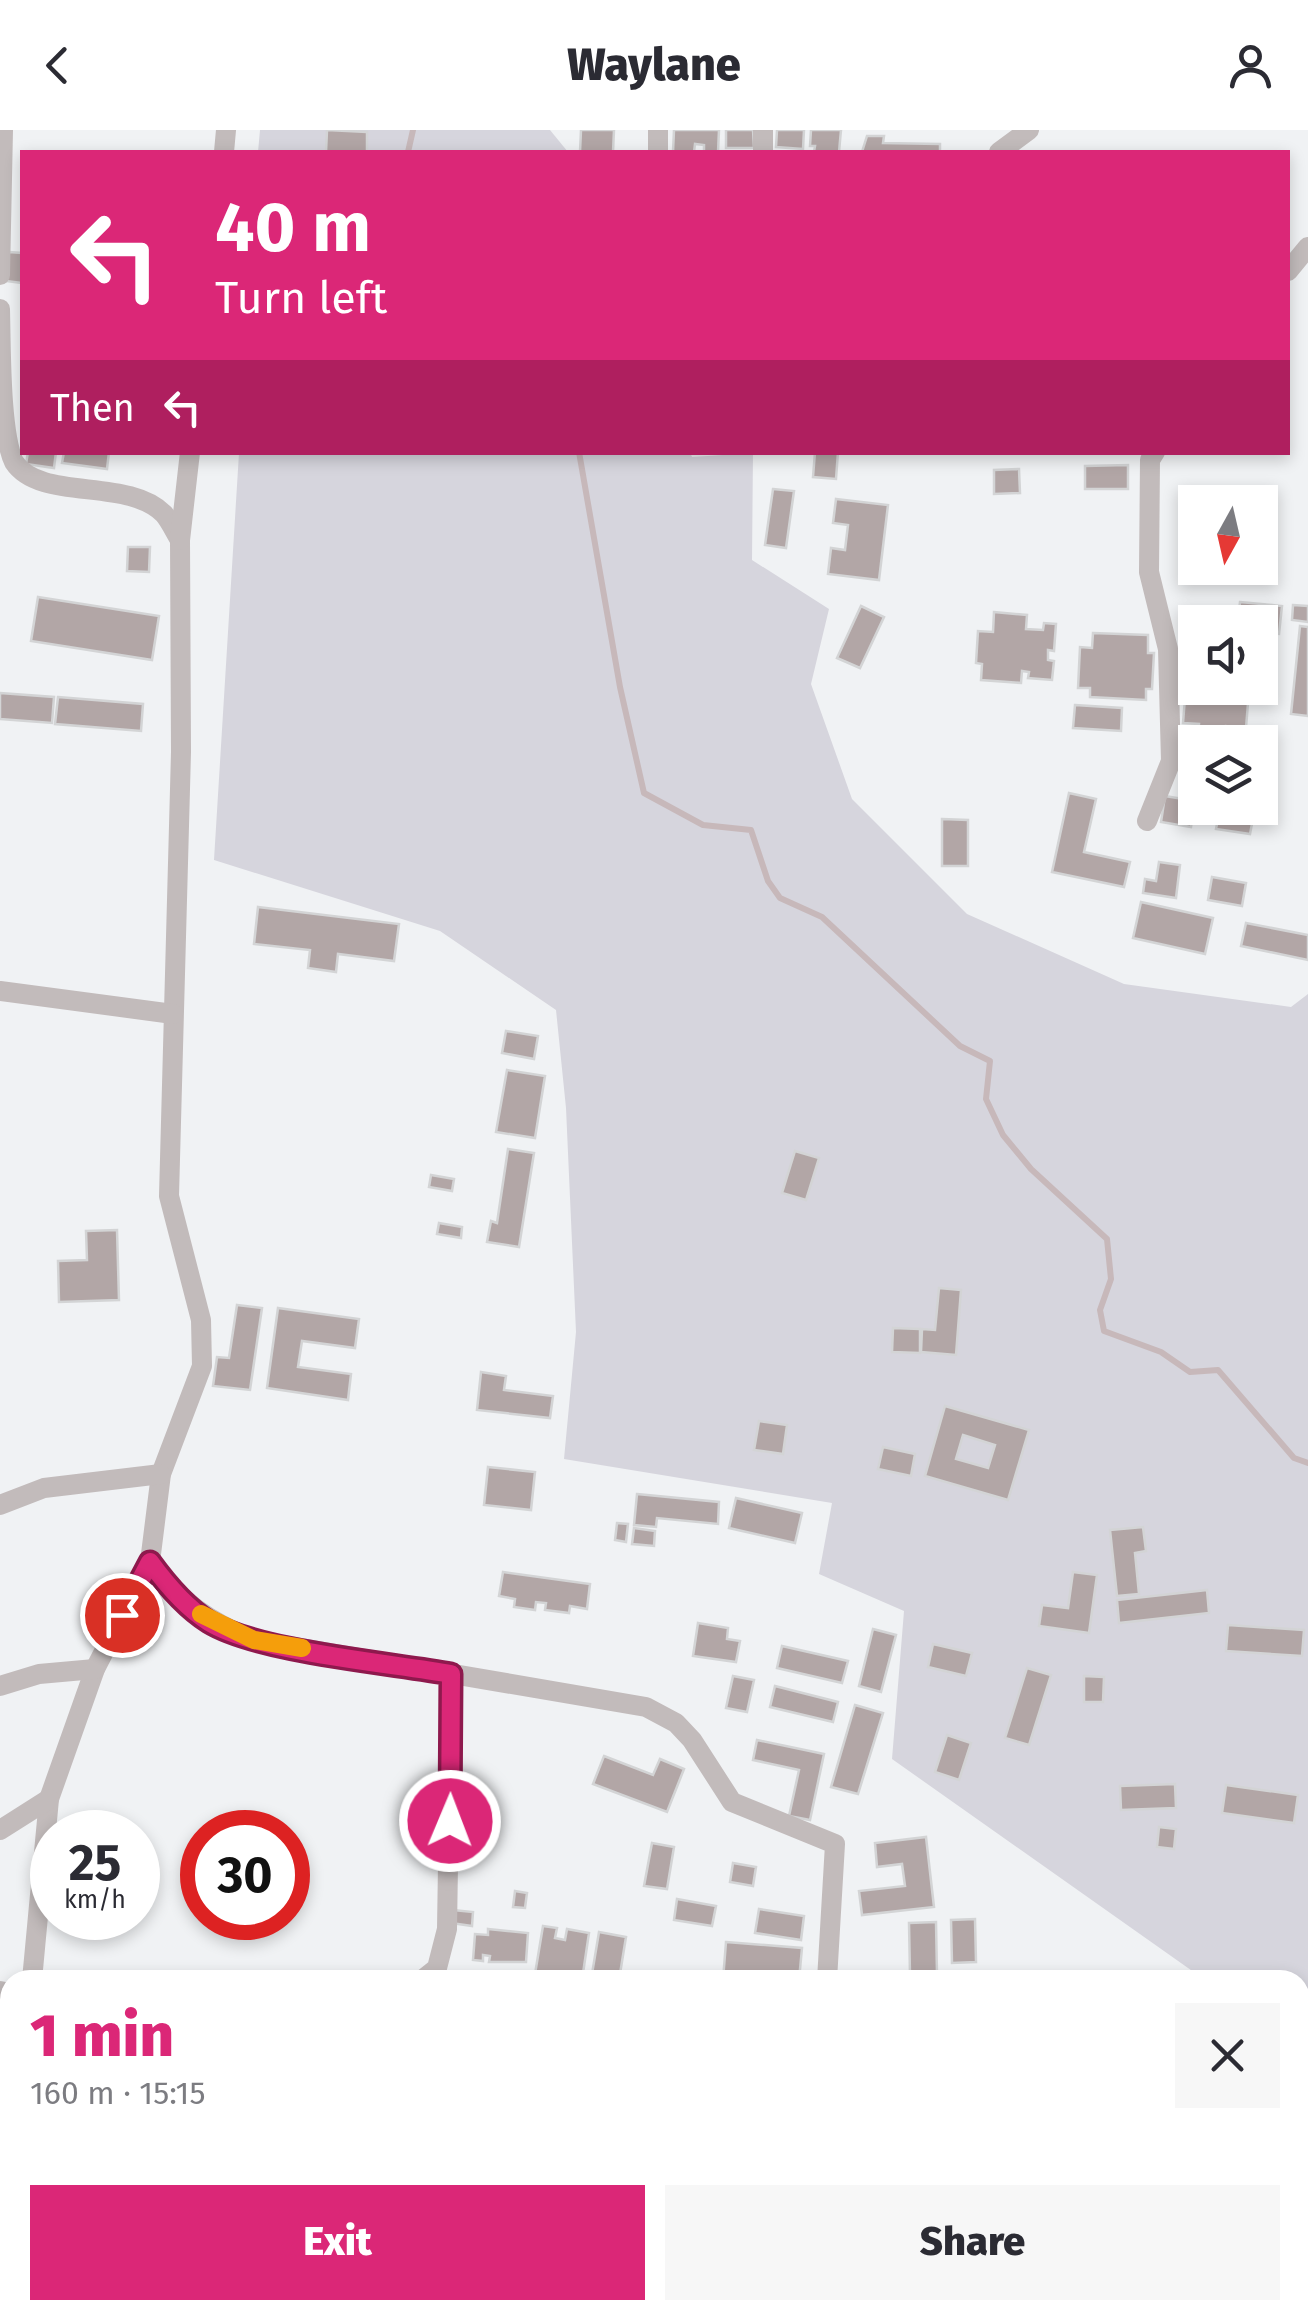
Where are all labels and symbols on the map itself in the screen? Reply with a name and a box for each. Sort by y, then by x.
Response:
north arrow [1178,485,1278,585]
pin [80,1573,165,1658]
position arrow [398,1769,502,1873]
speed limit sign: 30 [180,1810,310,1940]

